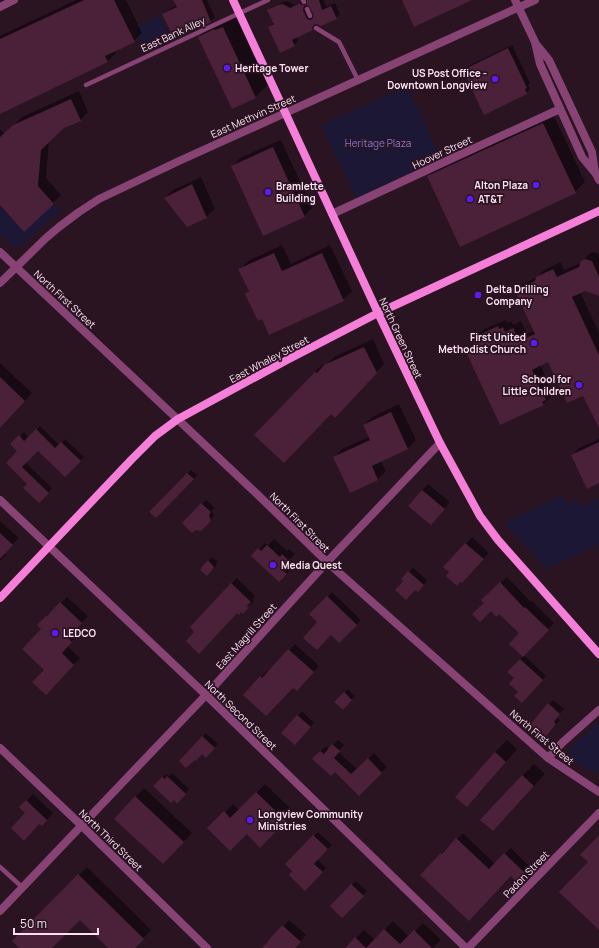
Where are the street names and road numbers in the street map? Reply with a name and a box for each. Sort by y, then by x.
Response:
street label: East Bank Alley [139,13,208,55]
street label: East Methvin Street [208,91,298,141]
street label: Hoover Street [410,132,474,172]
street label: North First Street [31,267,99,331]
street label: North Green Street [376,295,426,381]
street label: East Whaley Street [227,332,311,386]
street label: North First Street [267,489,333,555]
street label: East Magrill Street [213,600,279,672]
street label: North Second Street [202,677,280,753]
street label: North First Street [507,706,577,768]
street label: North Third Street [76,806,146,874]
street label: Padon Street [500,847,552,901]

